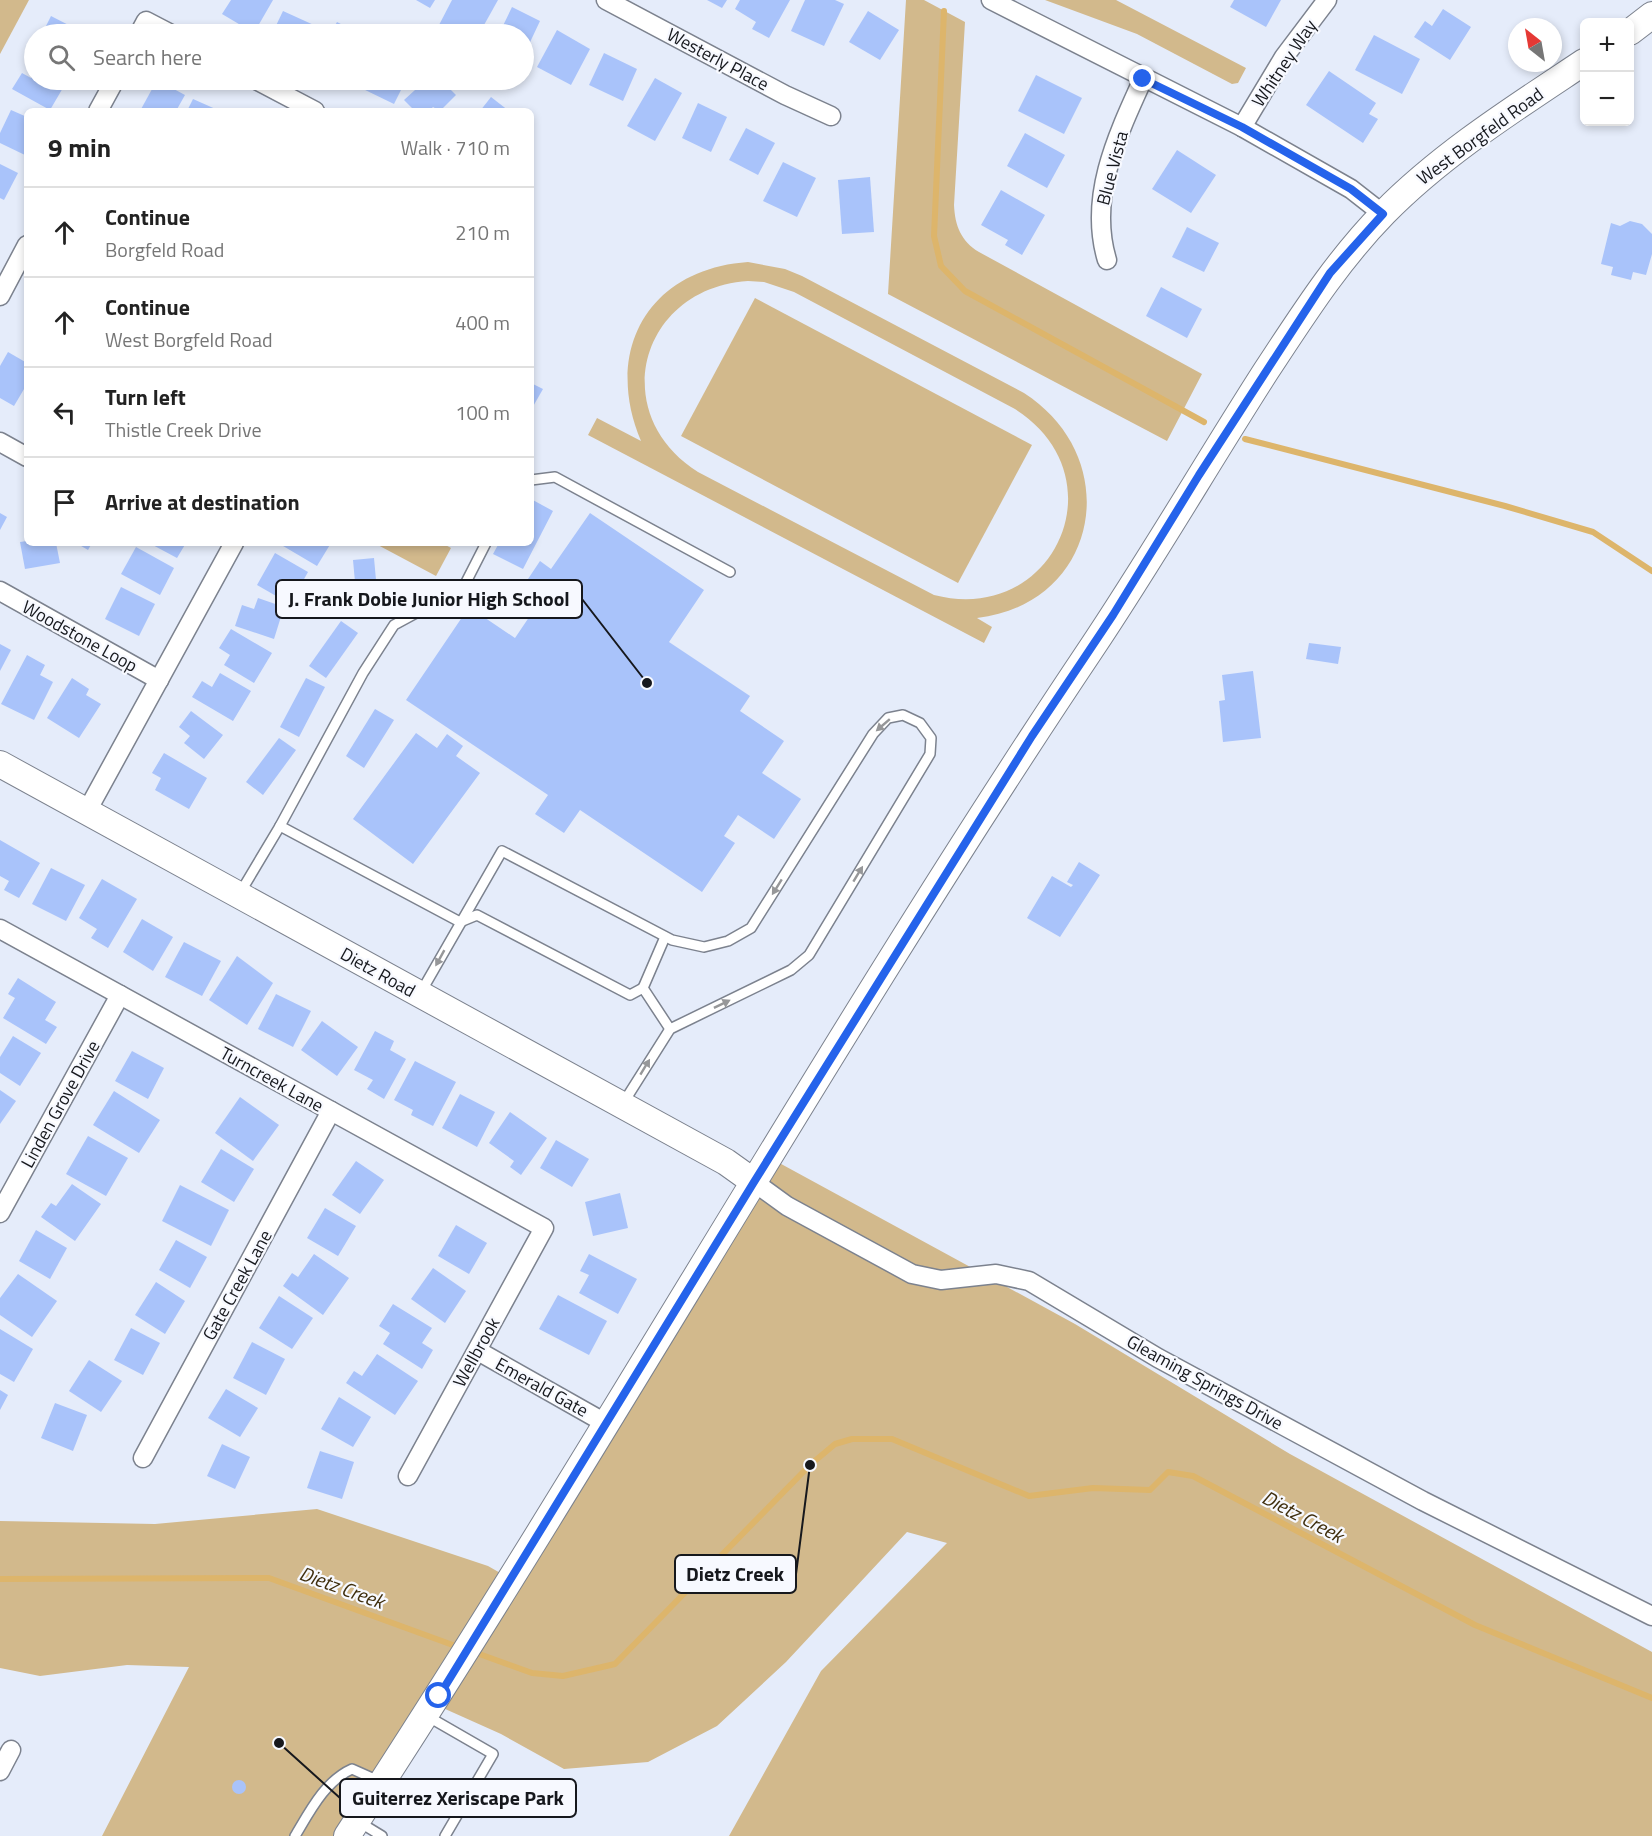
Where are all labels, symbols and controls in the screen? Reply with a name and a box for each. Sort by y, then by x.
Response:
street label: Whitney Way [1245,14,1323,112]
north arrow [1508,18,1562,72]
map controls [1580,18,1634,126]
button: + [1580,18,1634,72]
street label: Westerly Place [662,21,774,97]
search box [24,24,534,90]
text: Search here [93,40,202,74]
icon: search [45,41,78,74]
route end [1129,65,1155,91]
button: − [1580,72,1634,126]
street label: West Borgfeld Road [1411,81,1549,191]
text: 9 min [48,128,111,167]
street label: Blue Vista [1089,128,1135,208]
text: Walk · 710 m [401,132,510,163]
text: Continue [105,200,190,234]
icon: ahead [48,216,81,249]
text: 210 m [455,217,510,248]
text: Borgfeld Road [105,234,224,265]
text: Continue [105,290,190,324]
icon: ahead [48,306,81,339]
text: 400 m [455,307,510,338]
text: West Borgfeld Road [105,324,273,355]
text: Turn left [105,380,186,414]
icon: left [48,396,81,429]
text: 100 m [455,397,510,428]
text: Thistle Creek Drive [105,414,262,445]
text: Arrive at destination [105,485,300,519]
icon: arrive [48,486,81,519]
callout: J. Frank Dobie Junior High School [276,580,582,618]
text: J. Frank Dobie Junior High School [288,583,570,614]
street label: Woodstone Loop [17,593,143,679]
one-way arrow [875,718,891,731]
one-way arrow [853,866,864,882]
one-way arrow [771,879,782,895]
street label: Dietz Road [336,940,420,1004]
one-way arrow [435,950,445,967]
one-way arrow [714,999,731,1008]
street label: Linden Grove Drive [14,1035,106,1173]
street label: Turncreek Lane [215,1039,329,1119]
one-way arrow [639,1059,650,1075]
street label: Gate Creek Lane [196,1225,278,1345]
street label: Wellbrook [446,1312,506,1392]
street label: Gleaming Springs Drive [1122,1328,1288,1436]
street label: Emerald Gate [491,1350,593,1424]
water label: Dietz Creek [1257,1482,1351,1551]
callout: Dietz Creek [675,1555,796,1593]
water label: Dietz Creek [295,1557,391,1617]
text: Dietz Creek [686,1558,785,1589]
route start [425,1682,451,1708]
callout: Guiterrez Xeriscape Park [340,1779,576,1817]
text: Guiterrez Xeriscape Park [352,1782,565,1813]

